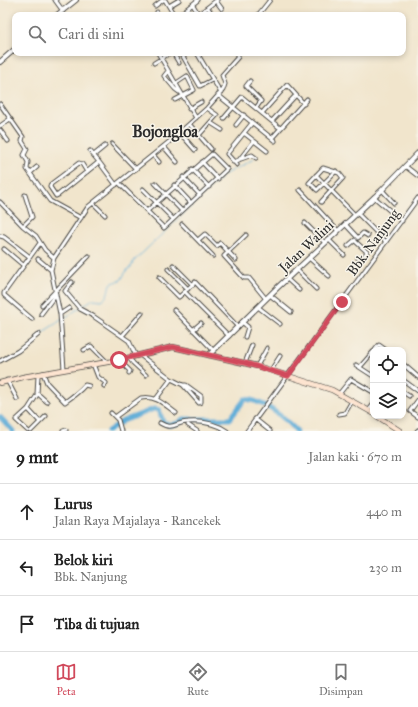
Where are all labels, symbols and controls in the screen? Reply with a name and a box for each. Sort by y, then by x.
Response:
search box [12,12,406,56]
icon: search [26,23,48,45]
text: Cari di sini [58,25,124,43]
district label: Bojongloa [132,122,199,142]
street label: Bbk. Nanjung [343,205,404,279]
street label: Jalan Walini [274,216,338,278]
route end [333,293,351,311]
map controls [370,347,406,419]
button: locate [370,347,406,383]
route start [110,351,128,369]
button: layers [370,383,406,419]
text: 9 mnt [16,447,58,468]
text: Jalan kaki · 670 m [308,449,402,465]
text: Lurus [54,495,92,513]
icon: ahead [16,501,38,523]
text: 440 m [366,504,402,520]
text: Jalan Raya Majalaya - Rancekek [54,513,221,529]
text: Belok kiri [54,551,113,569]
icon: left [16,557,38,579]
text: 230 m [369,560,402,576]
text: Bbk. Nanjung [54,569,127,585]
icon: arrive [16,613,38,635]
text: Tiba di tujuan [54,615,139,633]
tab: Peta [55,661,77,698]
tab: Rute [187,661,209,698]
tab: Disimpan [319,661,363,698]

